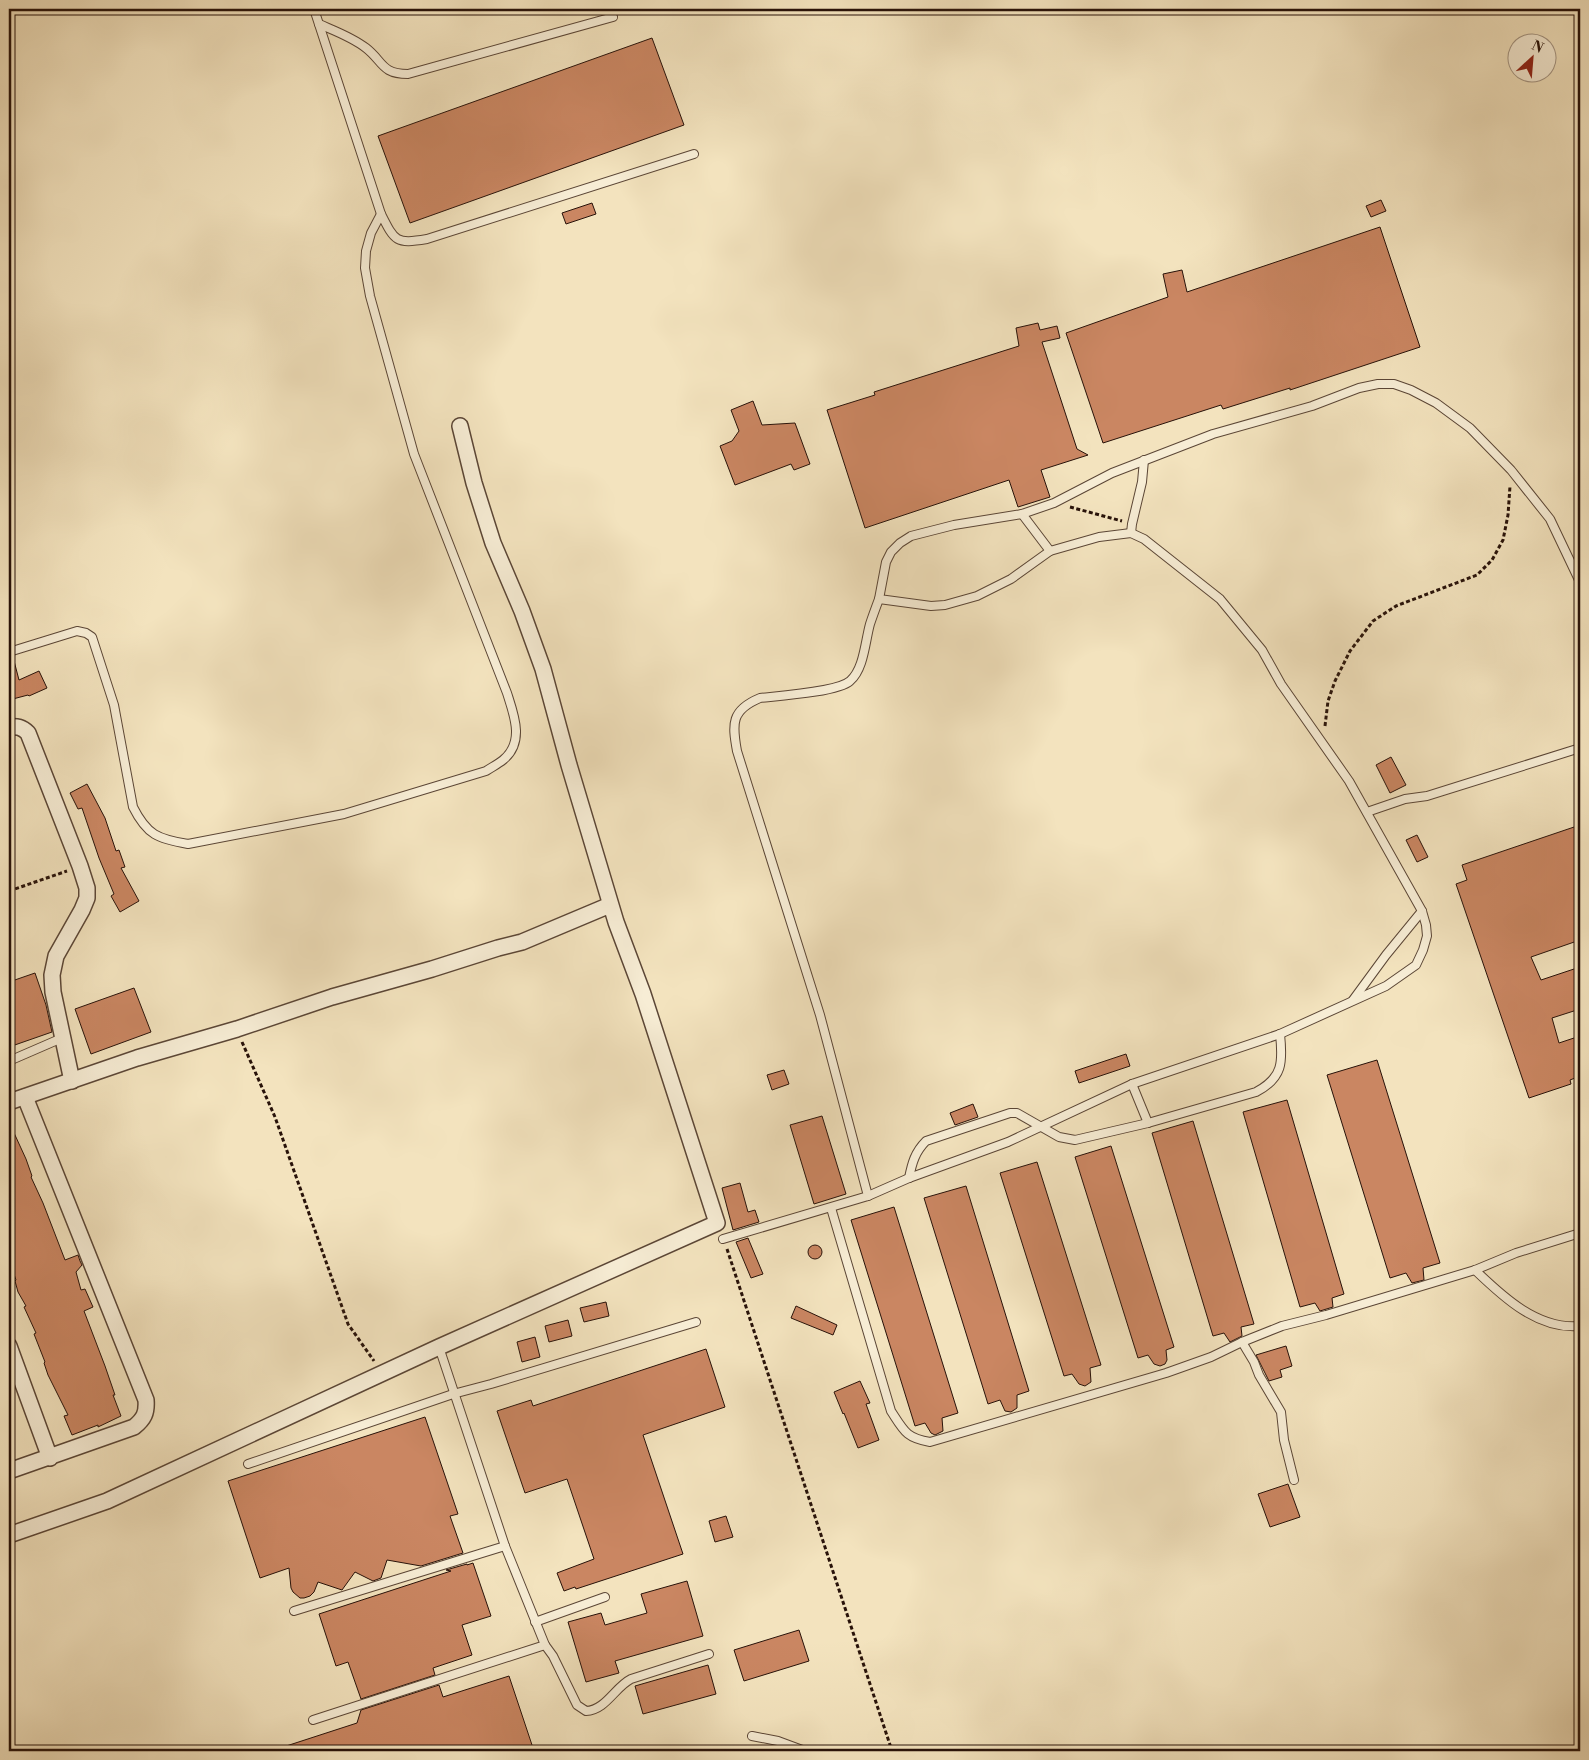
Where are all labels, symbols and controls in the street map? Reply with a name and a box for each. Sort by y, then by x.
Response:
north arrow [1506,32,1556,82]
text: N [1528,37,1546,58]

